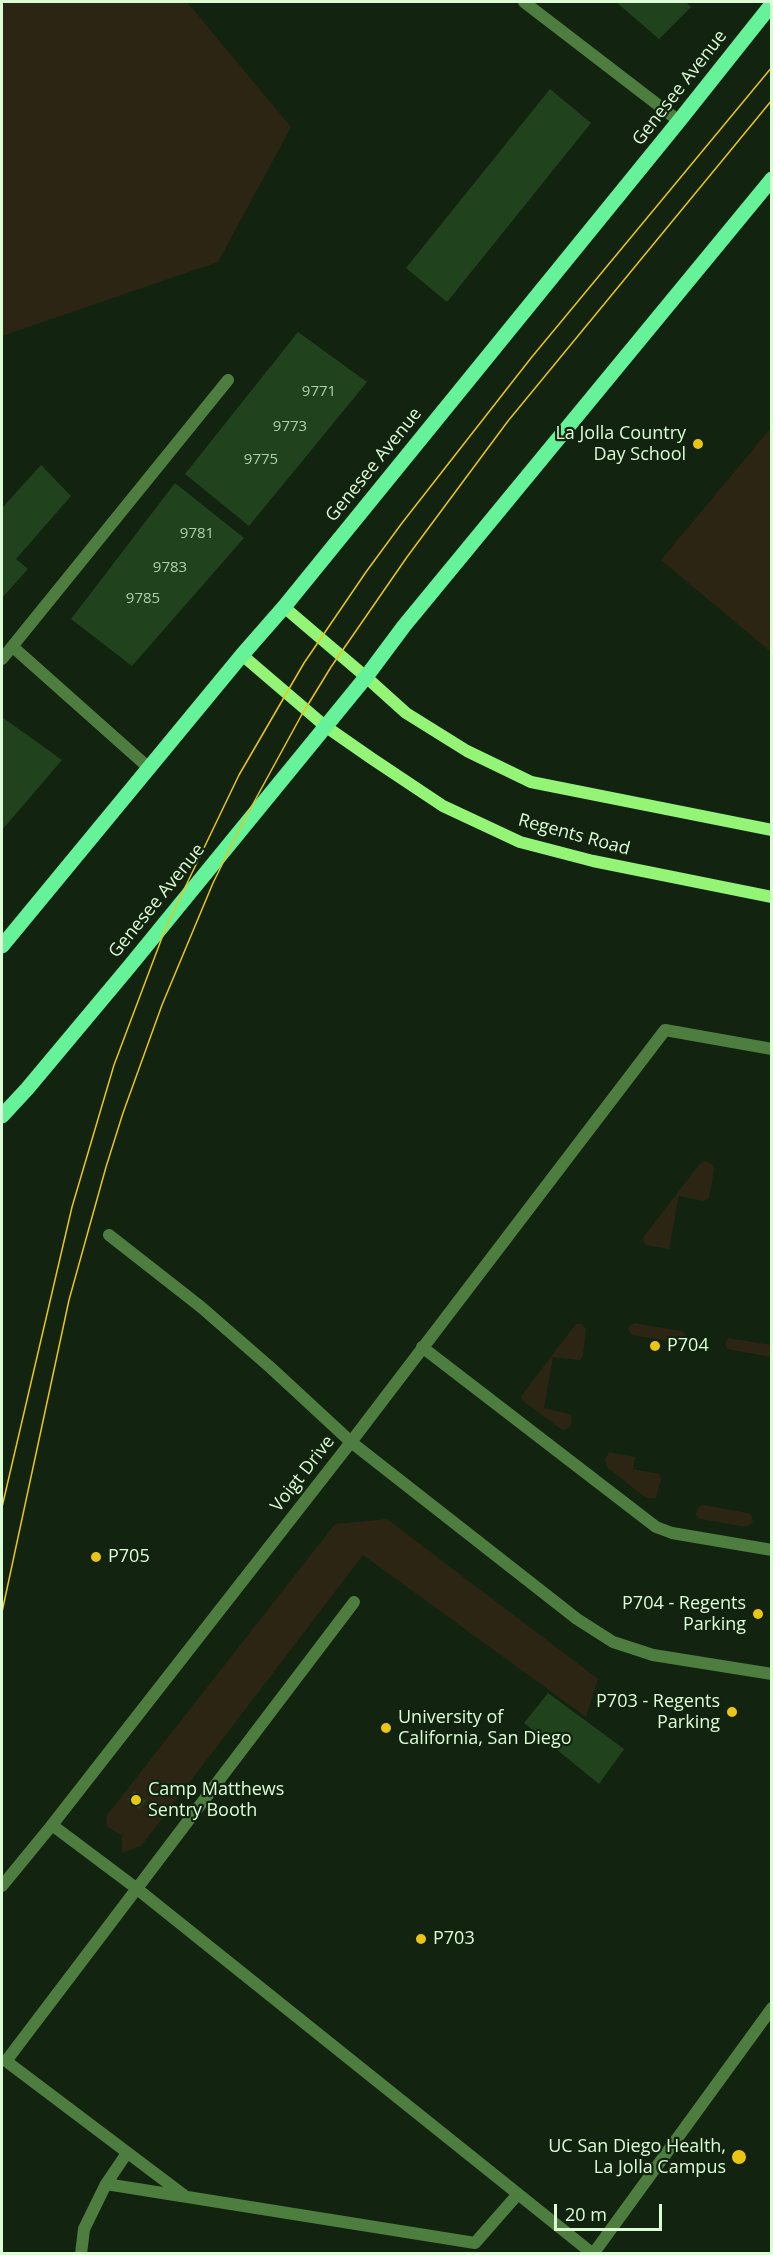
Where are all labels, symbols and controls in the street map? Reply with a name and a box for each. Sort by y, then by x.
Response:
street label: Genesee Avenue [628,26,732,150]
house number: 9771 [302,383,336,401]
street label: Genesee Avenue [321,404,427,526]
house number: 9773 [273,418,307,436]
place label: La Jolla Country Day School [555,423,686,466]
marker: La Jolla Country Day School [691,437,705,451]
house number: 9775 [244,451,278,469]
house number: 9781 [180,525,214,543]
house number: 9783 [153,559,187,577]
house number: 9785 [126,590,160,608]
street label: Regents Road [516,810,632,860]
street label: Genesee Avenue [104,840,210,962]
place label: P704 [667,1335,709,1357]
marker: P704 [648,1339,662,1353]
street label: Voigt Drive [266,1431,340,1517]
place label: P705 [108,1546,150,1568]
marker: P705 [89,1550,103,1564]
place label: P704 - Regents Parking [622,1593,746,1636]
marker: P704 - Regents Parking [751,1607,765,1621]
place label: P703 - Regents Parking [596,1691,720,1734]
marker: P703 - Regents Parking [725,1705,739,1719]
place label: University of California, San Diego [398,1707,571,1750]
marker: University of California, San Diego [379,1721,393,1735]
place label: Camp Matthews Sentry Booth [148,1779,284,1822]
marker: Camp Matthews Sentry Booth [129,1793,143,1807]
place label: P703 [433,1928,475,1950]
marker: P703 [414,1932,428,1946]
place label: UC San Diego Health, La Jolla Campus [548,2136,726,2178]
marker: UC San Diego Health, La Jolla Campus [730,2148,748,2166]
scale bar [557,2192,665,2230]
text: 20 m [565,2202,607,2226]

